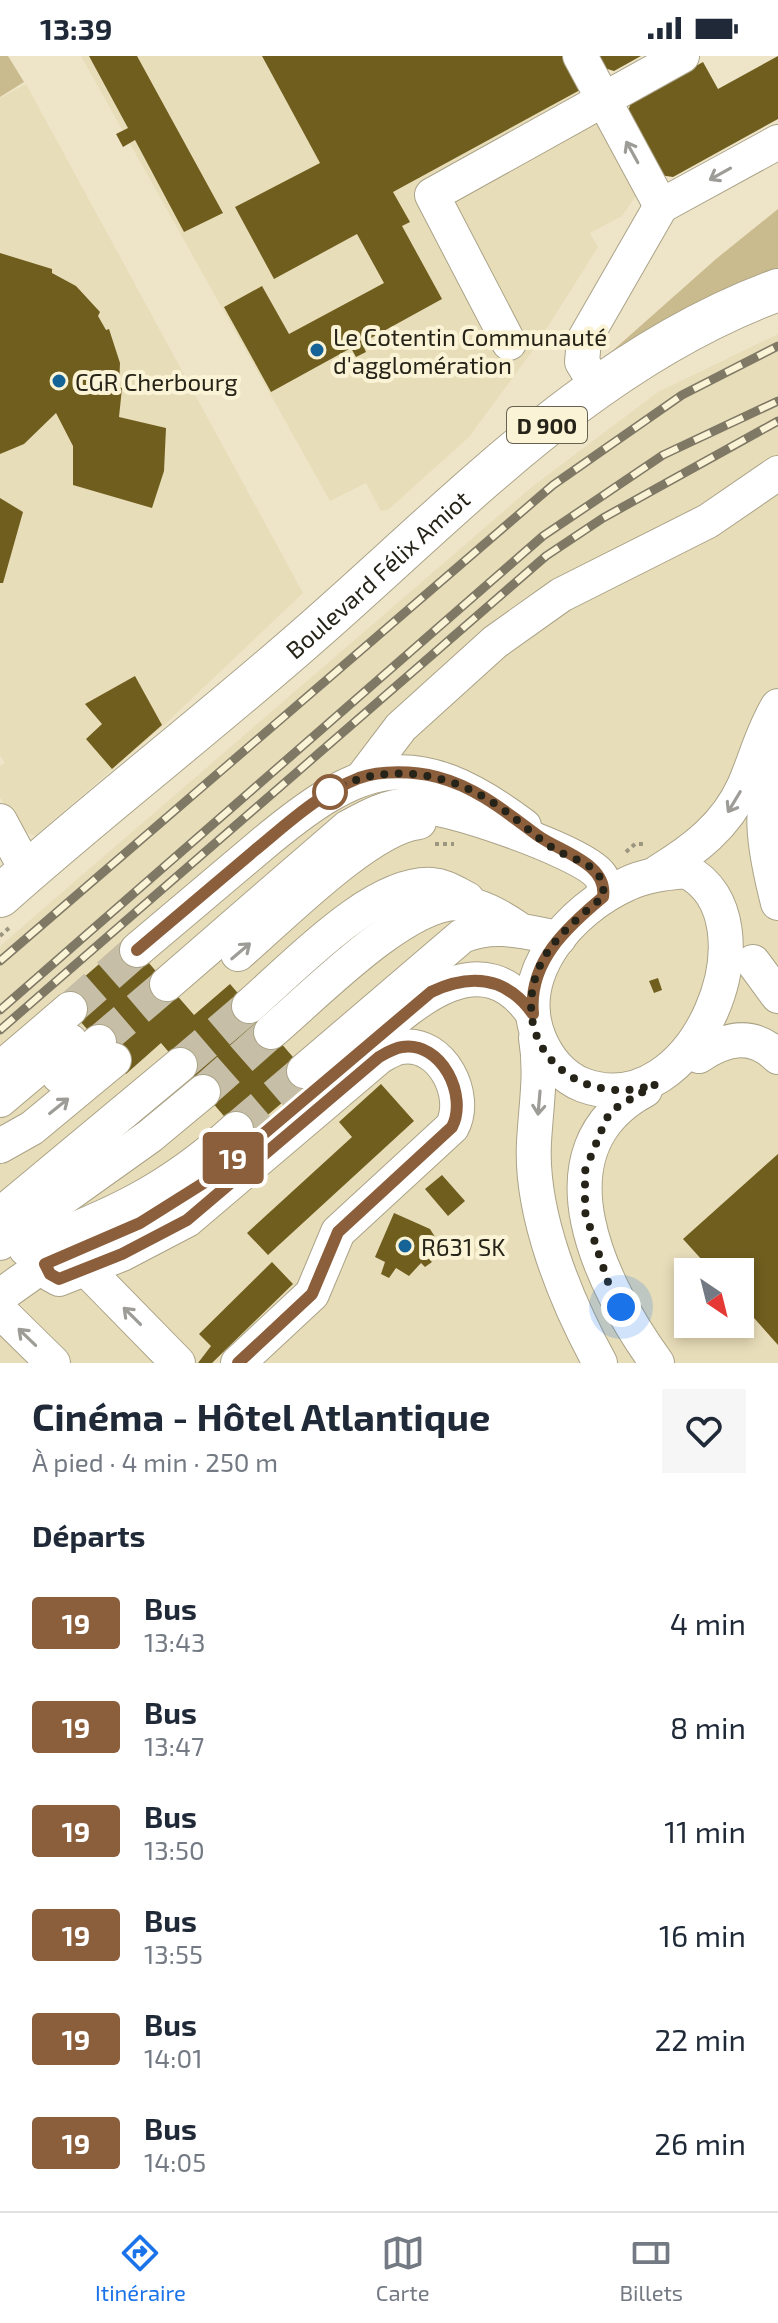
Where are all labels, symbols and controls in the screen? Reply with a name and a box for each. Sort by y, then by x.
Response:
text: 13:39 [40,10,112,46]
one-way arrow [624,141,640,165]
one-way arrow [708,167,732,182]
place label: Le Cotentin Communauté d'agglomération [333,322,607,379]
marker: Le Cotentin Communauté d'agglomération [308,341,326,359]
place label: CGR Cherbourg [75,367,238,396]
marker: CGR Cherbourg [50,372,68,390]
road number: D 900 [507,407,587,443]
street label: Boulevard Félix Amiot [279,484,475,664]
unlabelled marker [313,775,347,809]
one-way arrow [726,790,742,813]
one-way arrow [231,942,251,960]
one-way arrow [531,1089,546,1116]
one-way arrow [49,1097,69,1115]
line badge: 19 [197,1132,269,1184]
text: 19 [219,1141,247,1175]
place label: R631 SK [421,1232,505,1261]
marker: R631 SK [396,1237,414,1255]
north arrow [674,1258,754,1338]
map controls [674,1258,754,1338]
your location [601,1287,641,1327]
one-way arrow [123,1307,142,1326]
one-way arrow [18,1328,37,1347]
button: heart [662,1389,746,1473]
text: Cinéma - Hôtel Atlantique [32,1393,490,1439]
text: À pied · 4 min · 250 m [32,1446,278,1477]
text: Départs [32,1517,146,1553]
text: Bus [144,1590,197,1626]
text: 4 min [670,1605,746,1641]
text: 19 [62,1606,90,1640]
text: 13:43 [144,1626,205,1657]
text: Bus [144,1694,197,1730]
text: 8 min [670,1709,746,1745]
text: 19 [62,1710,90,1744]
text: 13:47 [144,1730,204,1761]
text: Bus [144,1798,197,1834]
text: 11 min [664,1813,746,1849]
text: 19 [62,1814,90,1848]
text: 13:50 [144,1834,205,1865]
text: Bus [144,1902,197,1938]
text: 16 min [659,1917,746,1953]
text: 19 [62,1918,90,1952]
text: 13:55 [144,1938,203,1969]
text: Bus [144,2006,197,2042]
text: 22 min [654,2021,746,2057]
text: 19 [62,2022,90,2056]
text: 14:01 [144,2042,203,2073]
text: Bus [144,2110,197,2146]
text: 26 min [654,2125,746,2161]
text: 19 [62,2126,90,2160]
text: 14:05 [144,2146,206,2177]
tab: Itinéraire [95,2231,186,2305]
tab: Carte [376,2231,430,2305]
tab: Billets [619,2231,683,2305]

